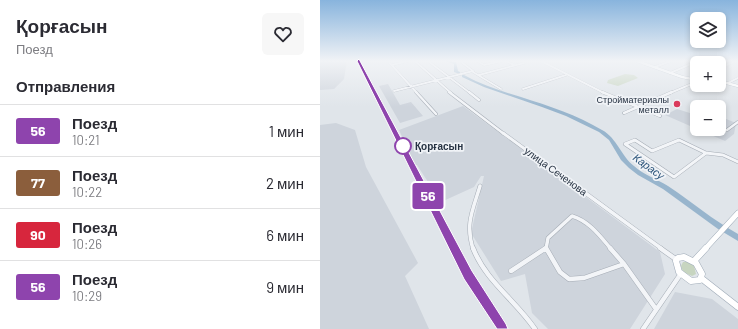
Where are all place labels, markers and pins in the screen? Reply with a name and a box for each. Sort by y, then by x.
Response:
place label: Стройматериалы металл [597,94,669,115]
marker: Стройматериалы металл [672,99,682,109]
marker: Қорғасын [394,137,412,155]
place label: Қорғасын [415,140,463,152]

